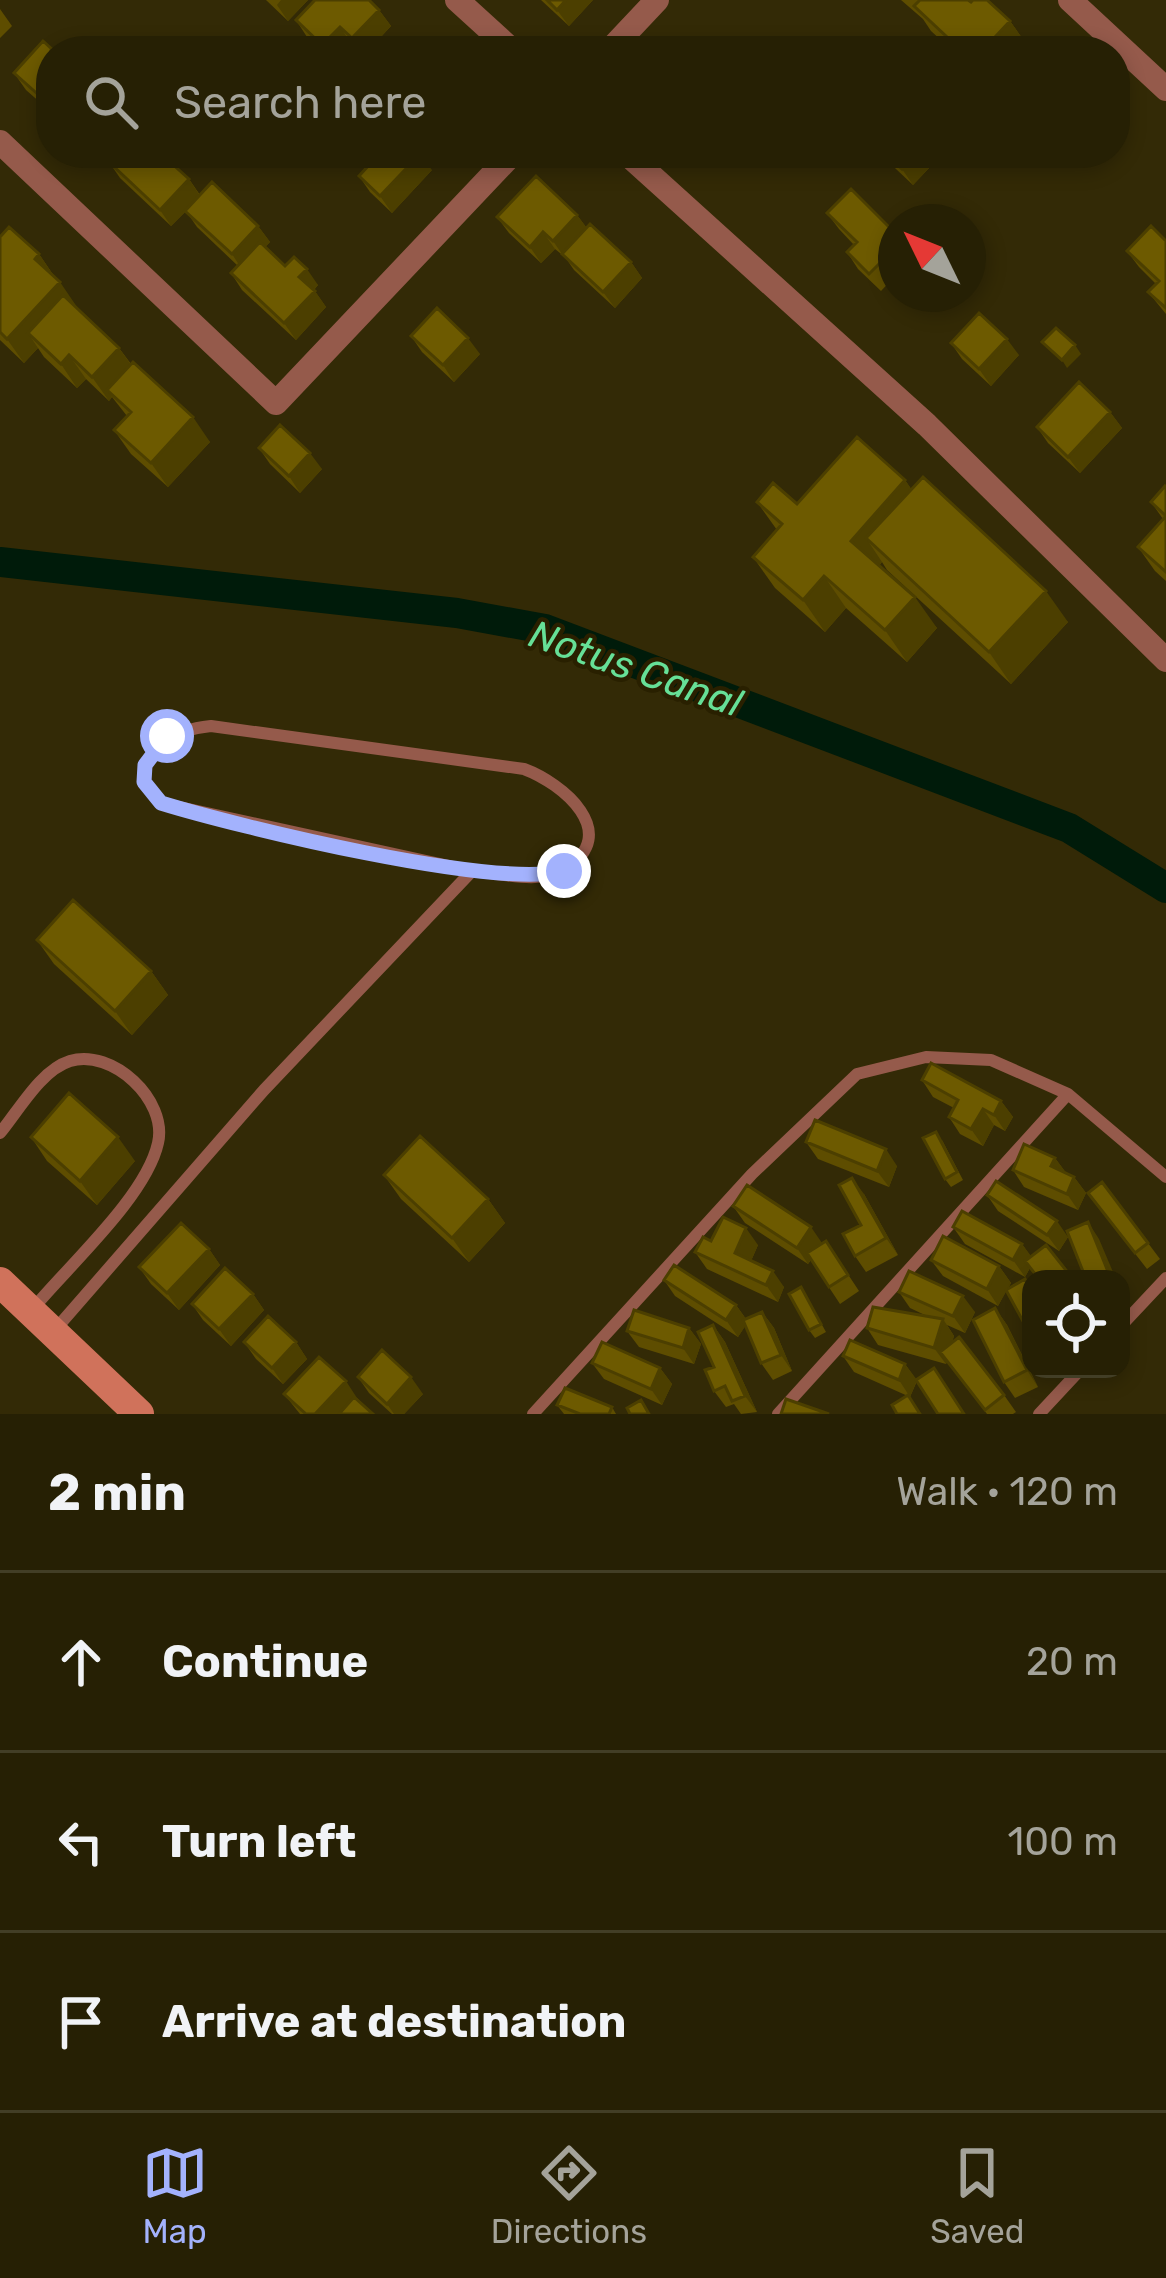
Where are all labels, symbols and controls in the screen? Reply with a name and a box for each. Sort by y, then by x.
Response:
search box [36,36,1130,168]
icon: search [78,69,144,135]
text: Search here [174,76,426,129]
north arrow [878,204,986,312]
water label: Notus Canal [523,611,749,727]
route start [140,709,194,763]
route end [537,844,591,898]
map controls [1022,1270,1130,1378]
button: locate [1022,1270,1130,1378]
text: 2 min [48,1462,186,1523]
text: Walk · 120 m [896,1469,1118,1515]
icon: ahead [48,1629,114,1695]
text: Continue [162,1635,368,1688]
text: 20 m [1026,1639,1118,1685]
icon: left [48,1809,114,1875]
text: Turn left [162,1815,356,1868]
text: 100 m [1008,1819,1118,1865]
icon: arrive [48,1989,114,2055]
text: Arrive at destination [162,1995,627,2048]
tab: Map [142,2140,208,2251]
tab: Directions [491,2140,647,2251]
tab: Saved [930,2140,1024,2251]

